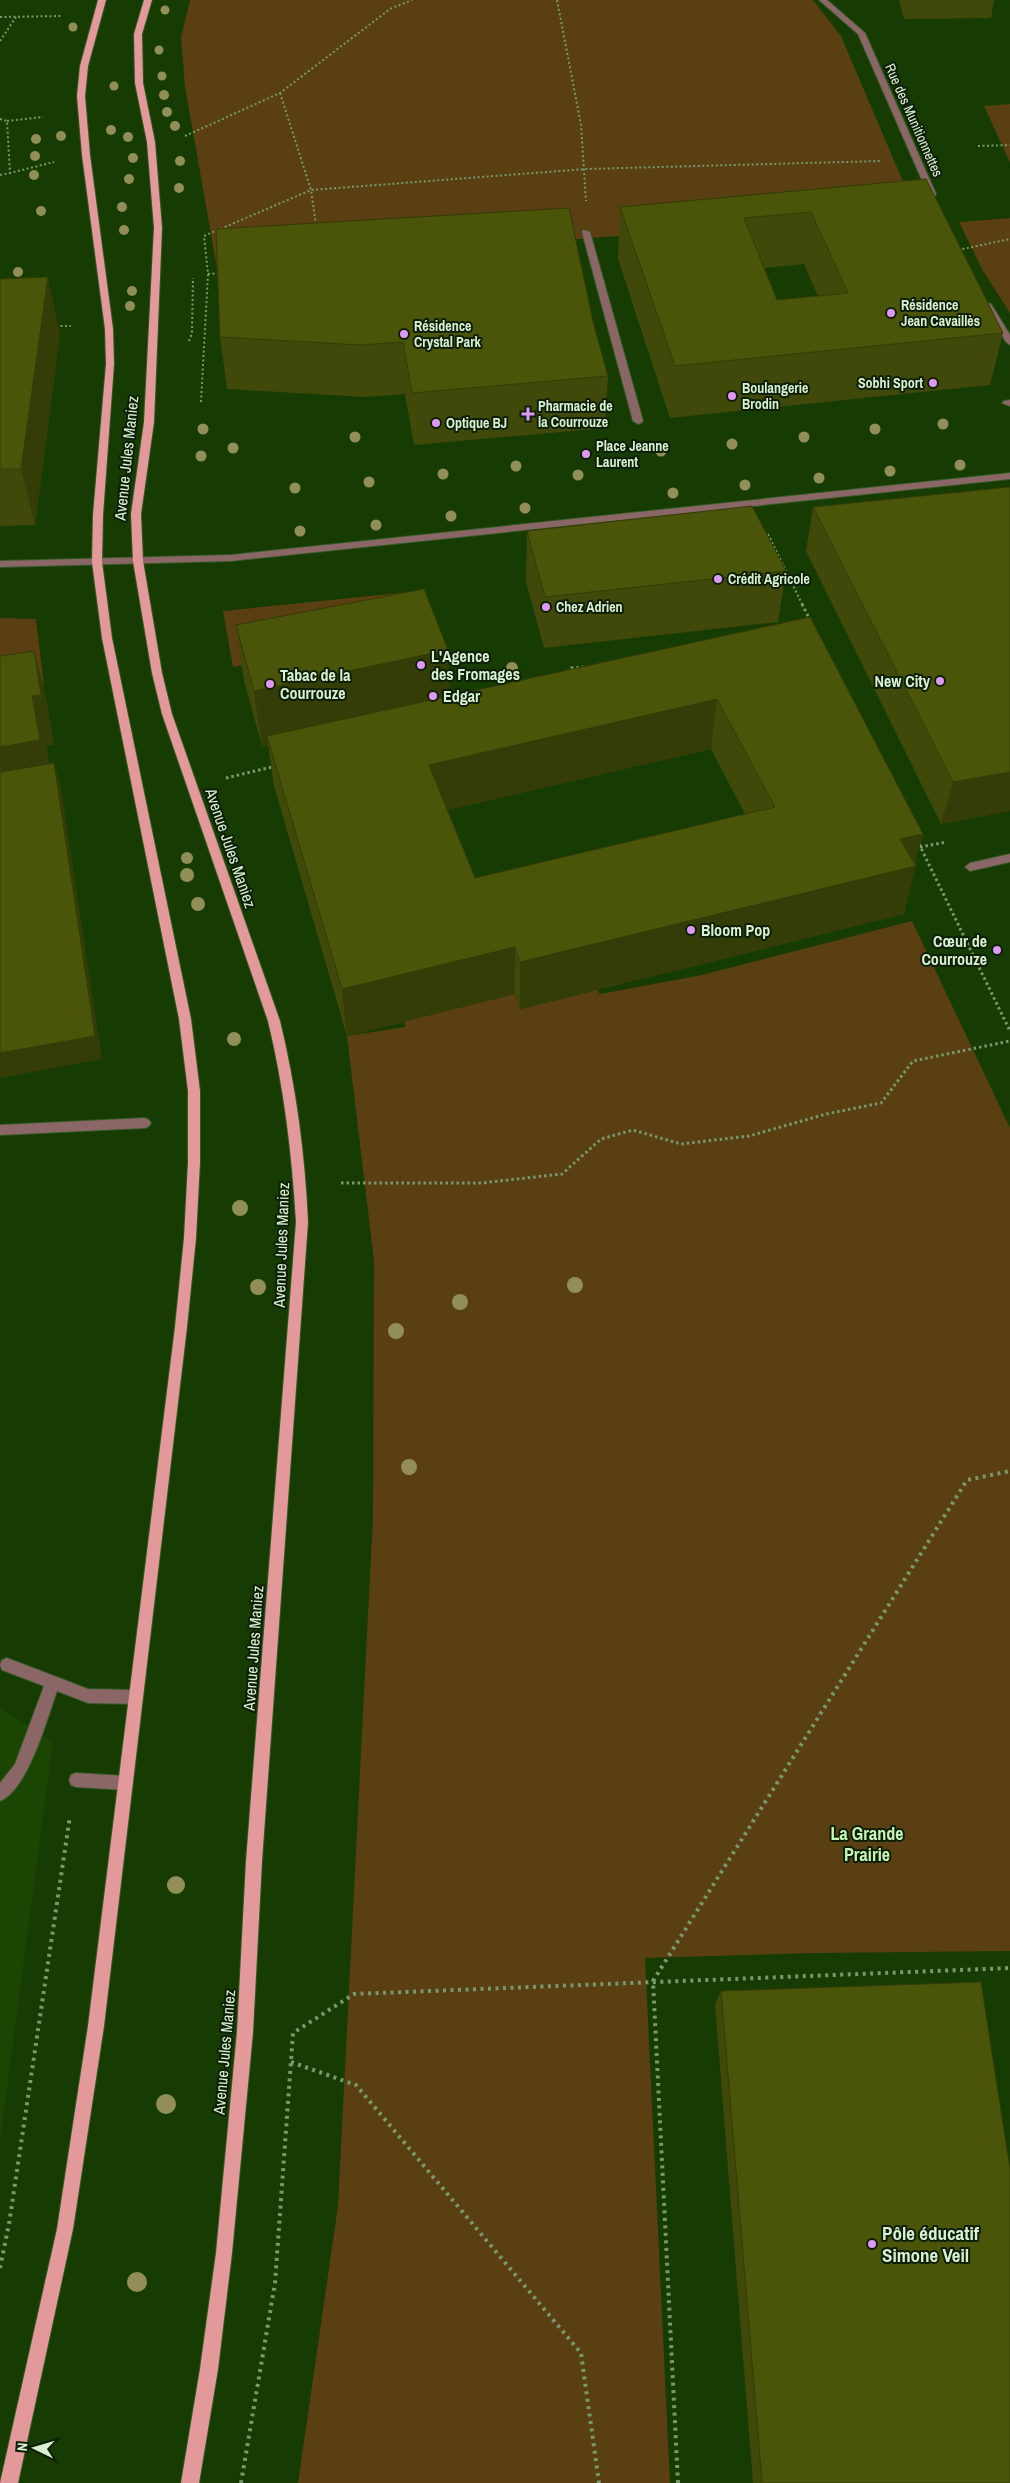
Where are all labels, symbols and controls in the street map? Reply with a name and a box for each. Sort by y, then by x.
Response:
street label: Rue des Munitionnettes [881,61,947,180]
place label: Résidence Jean Cavaillès [901,296,980,330]
marker: Résidence Jean Cavaillès [885,307,897,319]
place label: Résidence Crystal Park [414,317,482,351]
marker: Résidence Crystal Park [398,328,410,340]
place label: Sobhi Sport [858,374,923,392]
marker: Sobhi Sport [927,377,939,389]
place label: Boulangerie Brodin [742,379,808,413]
marker: Boulangerie Brodin [726,390,738,402]
street label: Avenue Jules Maniez [108,394,144,522]
place label: Pharmacie de la Courrouze [538,397,613,431]
marker: Pharmacie de la Courrouze [522,408,534,420]
place label: Optique BJ [446,414,507,432]
marker: Optique BJ [430,417,442,429]
place label: Place Jeanne Laurent [596,437,669,471]
marker: Place Jeanne Laurent [580,448,592,460]
place label: Crédit Agricole [728,570,810,588]
marker: Crédit Agricole [712,573,724,585]
place label: Chez Adrien [556,598,623,616]
marker: Chez Adrien [540,601,552,613]
place label: L'Agence des Fromages [431,645,520,685]
marker: L'Agence des Fromages [415,659,427,671]
place label: Tabac de la Courrouze [280,664,351,704]
place label: New City [875,670,931,692]
marker: New City [934,675,946,687]
marker: Tabac de la Courrouze [264,678,276,690]
place label: Edgar [443,685,481,707]
marker: Edgar [427,690,439,702]
street label: Avenue Jules Maniez [200,784,262,911]
place label: Bloom Pop [701,919,770,941]
marker: Bloom Pop [685,924,697,936]
place label: Cœur de Courrouze [921,930,987,970]
marker: Cœur de Courrouze [991,944,1003,956]
street label: Avenue Jules Maniez [268,1182,294,1309]
street label: Avenue Jules Maniez [238,1584,268,1712]
district label: La Grande Prairie [830,1821,904,1867]
street label: Avenue Jules Maniez [207,1988,240,2116]
place label: Pôle éducatif Simone Veil [882,2220,980,2268]
marker: Pôle éducatif Simone Veil [866,2238,878,2250]
north arrow [10,2423,60,2473]
text: N [13,2442,31,2452]

